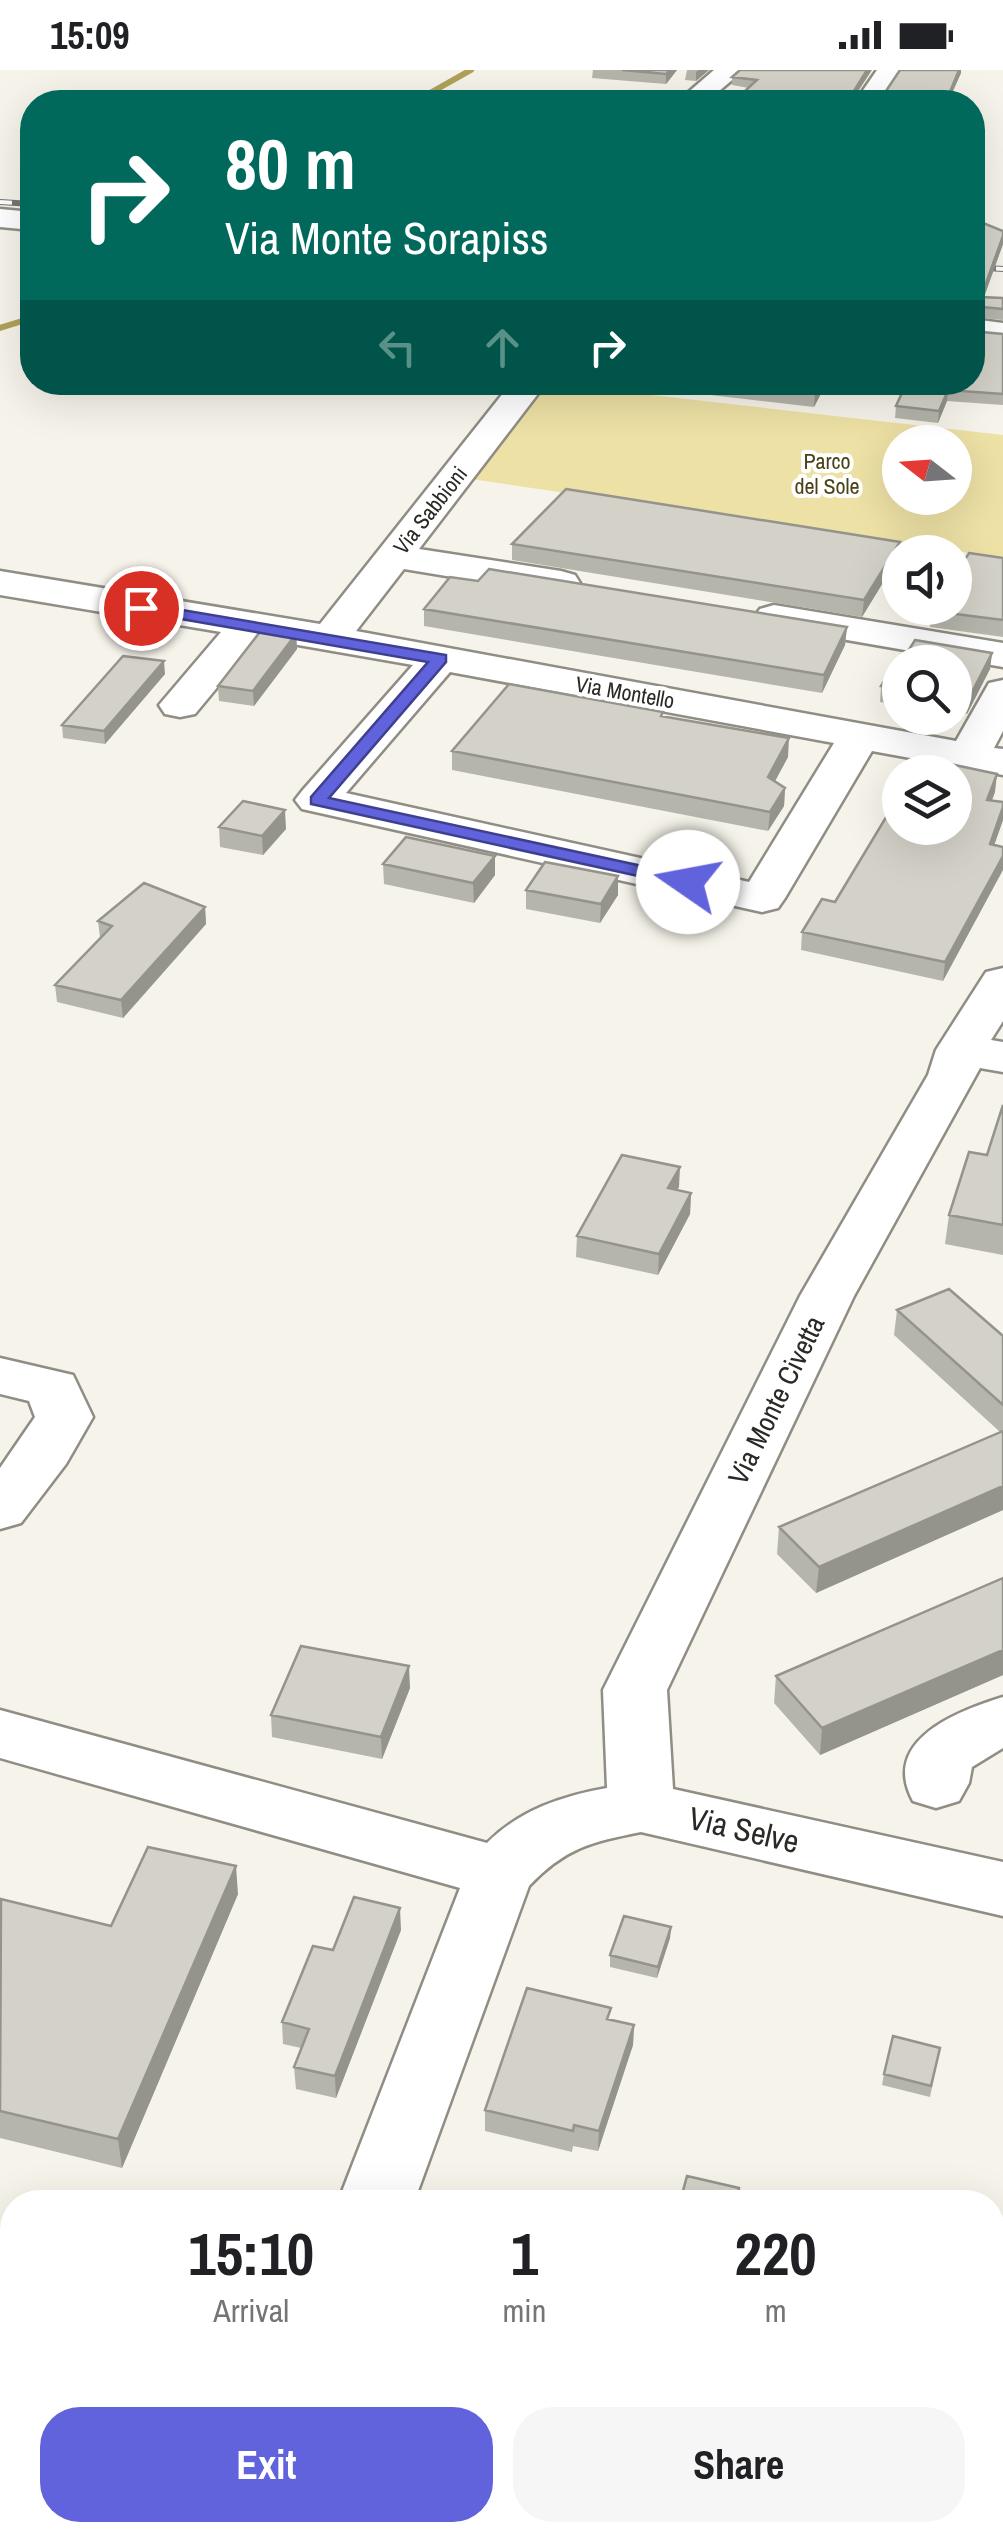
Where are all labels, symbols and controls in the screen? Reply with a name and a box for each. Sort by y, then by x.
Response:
text: 15:09 [50,10,130,61]
text: 80 m [225,117,356,211]
icon: right [60,130,190,260]
text: Via Monte Sorapiss [225,207,548,268]
icon: left [370,320,425,375]
icon: ahead [475,320,530,375]
icon: right [580,320,635,375]
north arrow [882,425,972,515]
map controls [882,425,972,845]
park label: Parco del Sole [794,446,860,501]
street label: Via Sabbioni [386,460,474,560]
button: sound [882,535,972,625]
pin [99,566,184,651]
icon: arrive [114,581,169,636]
button: search [882,645,972,735]
street label: Via Montello [573,669,677,715]
button: layers [882,755,972,845]
position arrow [636,830,740,934]
street label: Via Monte Civetta [719,1309,833,1491]
street label: Via Selve [685,1796,803,1863]
text: 15:10 [188,2213,314,2294]
text: 1 [511,2213,538,2294]
text: 220 [735,2213,817,2294]
text: Arrival [213,2289,289,2332]
text: min [502,2289,546,2332]
text: m [765,2289,787,2332]
button: Exit [40,2407,493,2522]
button: Share [513,2407,965,2522]

